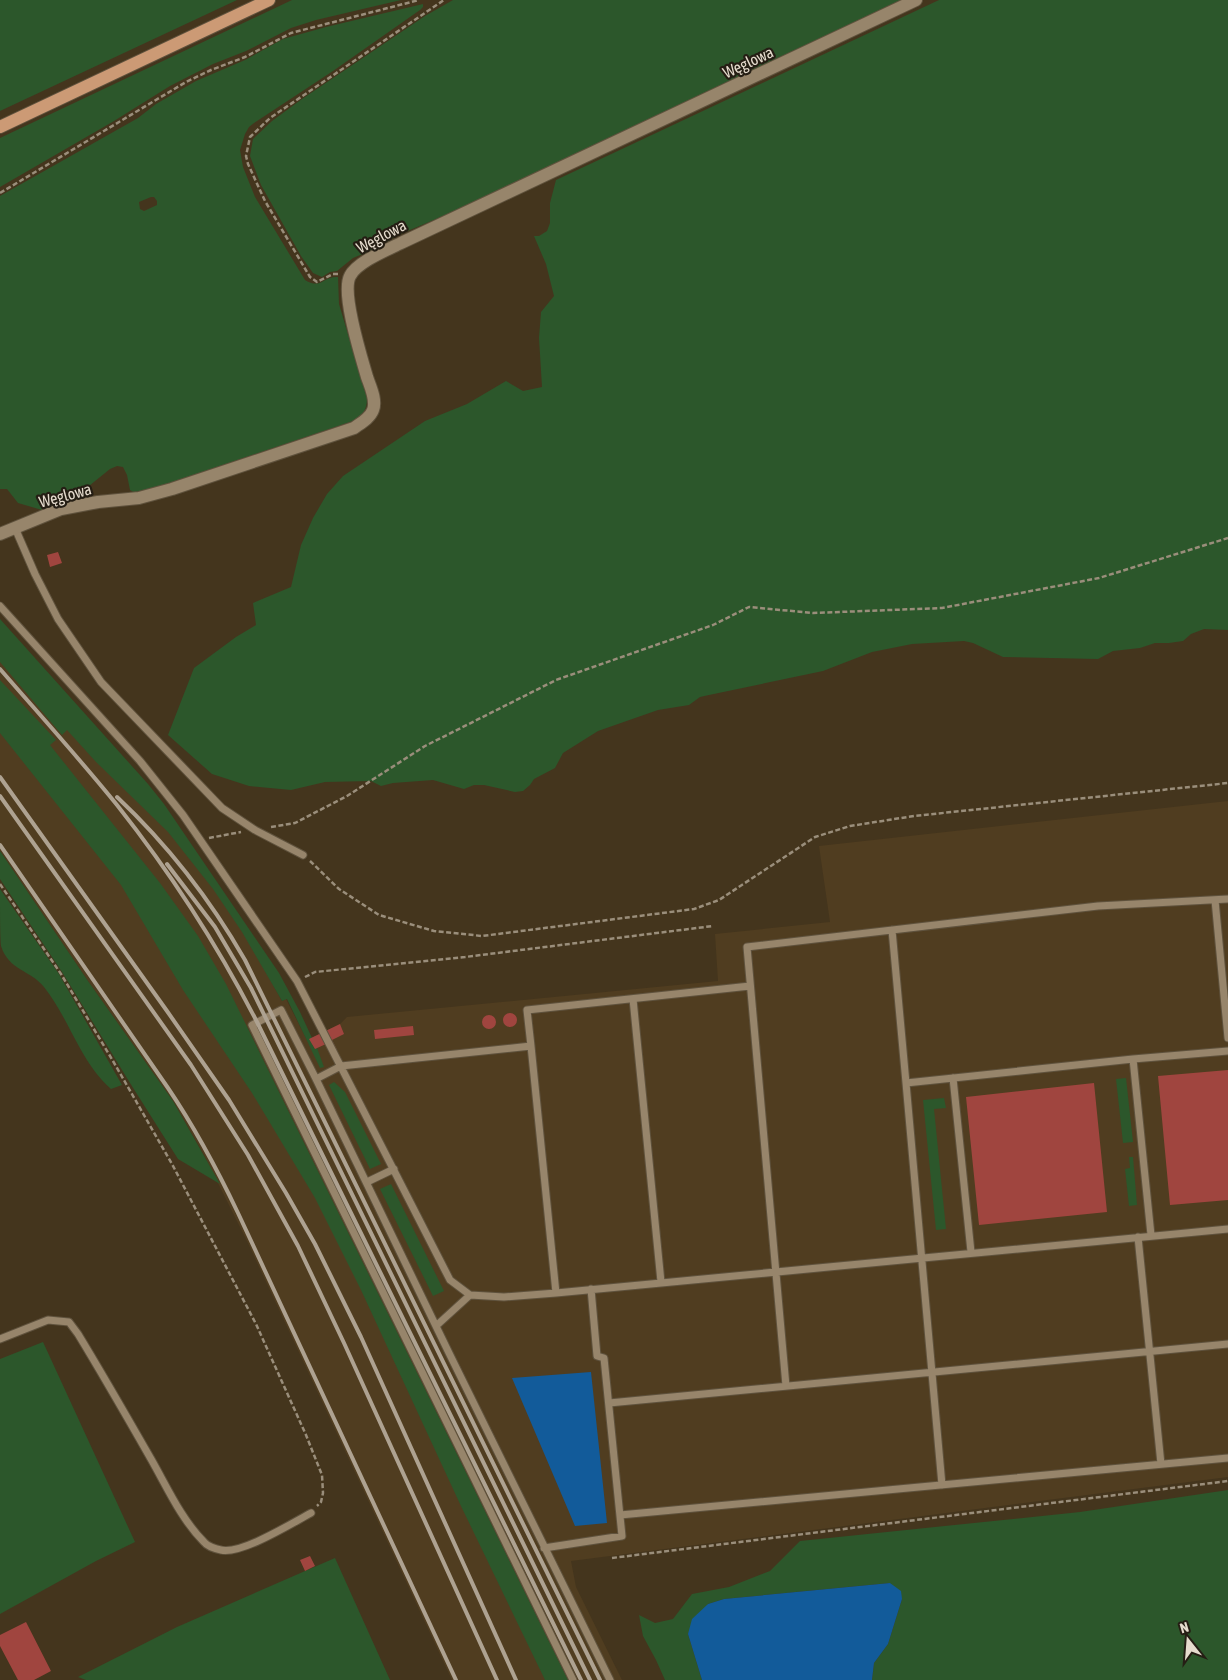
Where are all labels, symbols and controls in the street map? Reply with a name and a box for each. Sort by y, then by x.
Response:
street label: Węglowa [720,43,776,82]
street label: Węglowa [353,215,409,257]
street label: Węglowa [37,479,93,512]
north arrow [1163,1615,1213,1665]
text: N [1178,1619,1190,1636]

